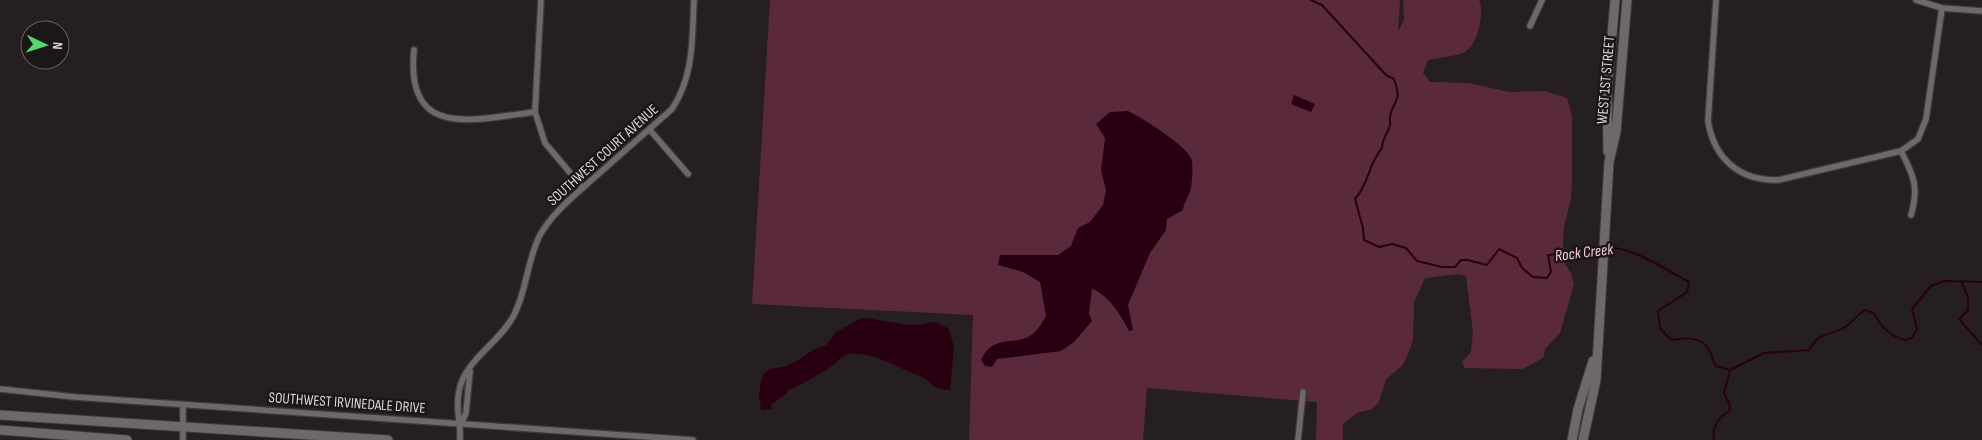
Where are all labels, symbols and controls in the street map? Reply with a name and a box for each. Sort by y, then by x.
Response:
north arrow [20,20,70,70]
street label: WEST 1ST STREET [1593,35,1619,125]
text: N [49,42,66,50]
street label: SOUTHWEST COURT AVENUE [543,100,663,210]
water label: Rock Creek [1554,240,1615,266]
street label: SOUTHWEST IRVINEDALE DRIVE [268,388,426,418]

